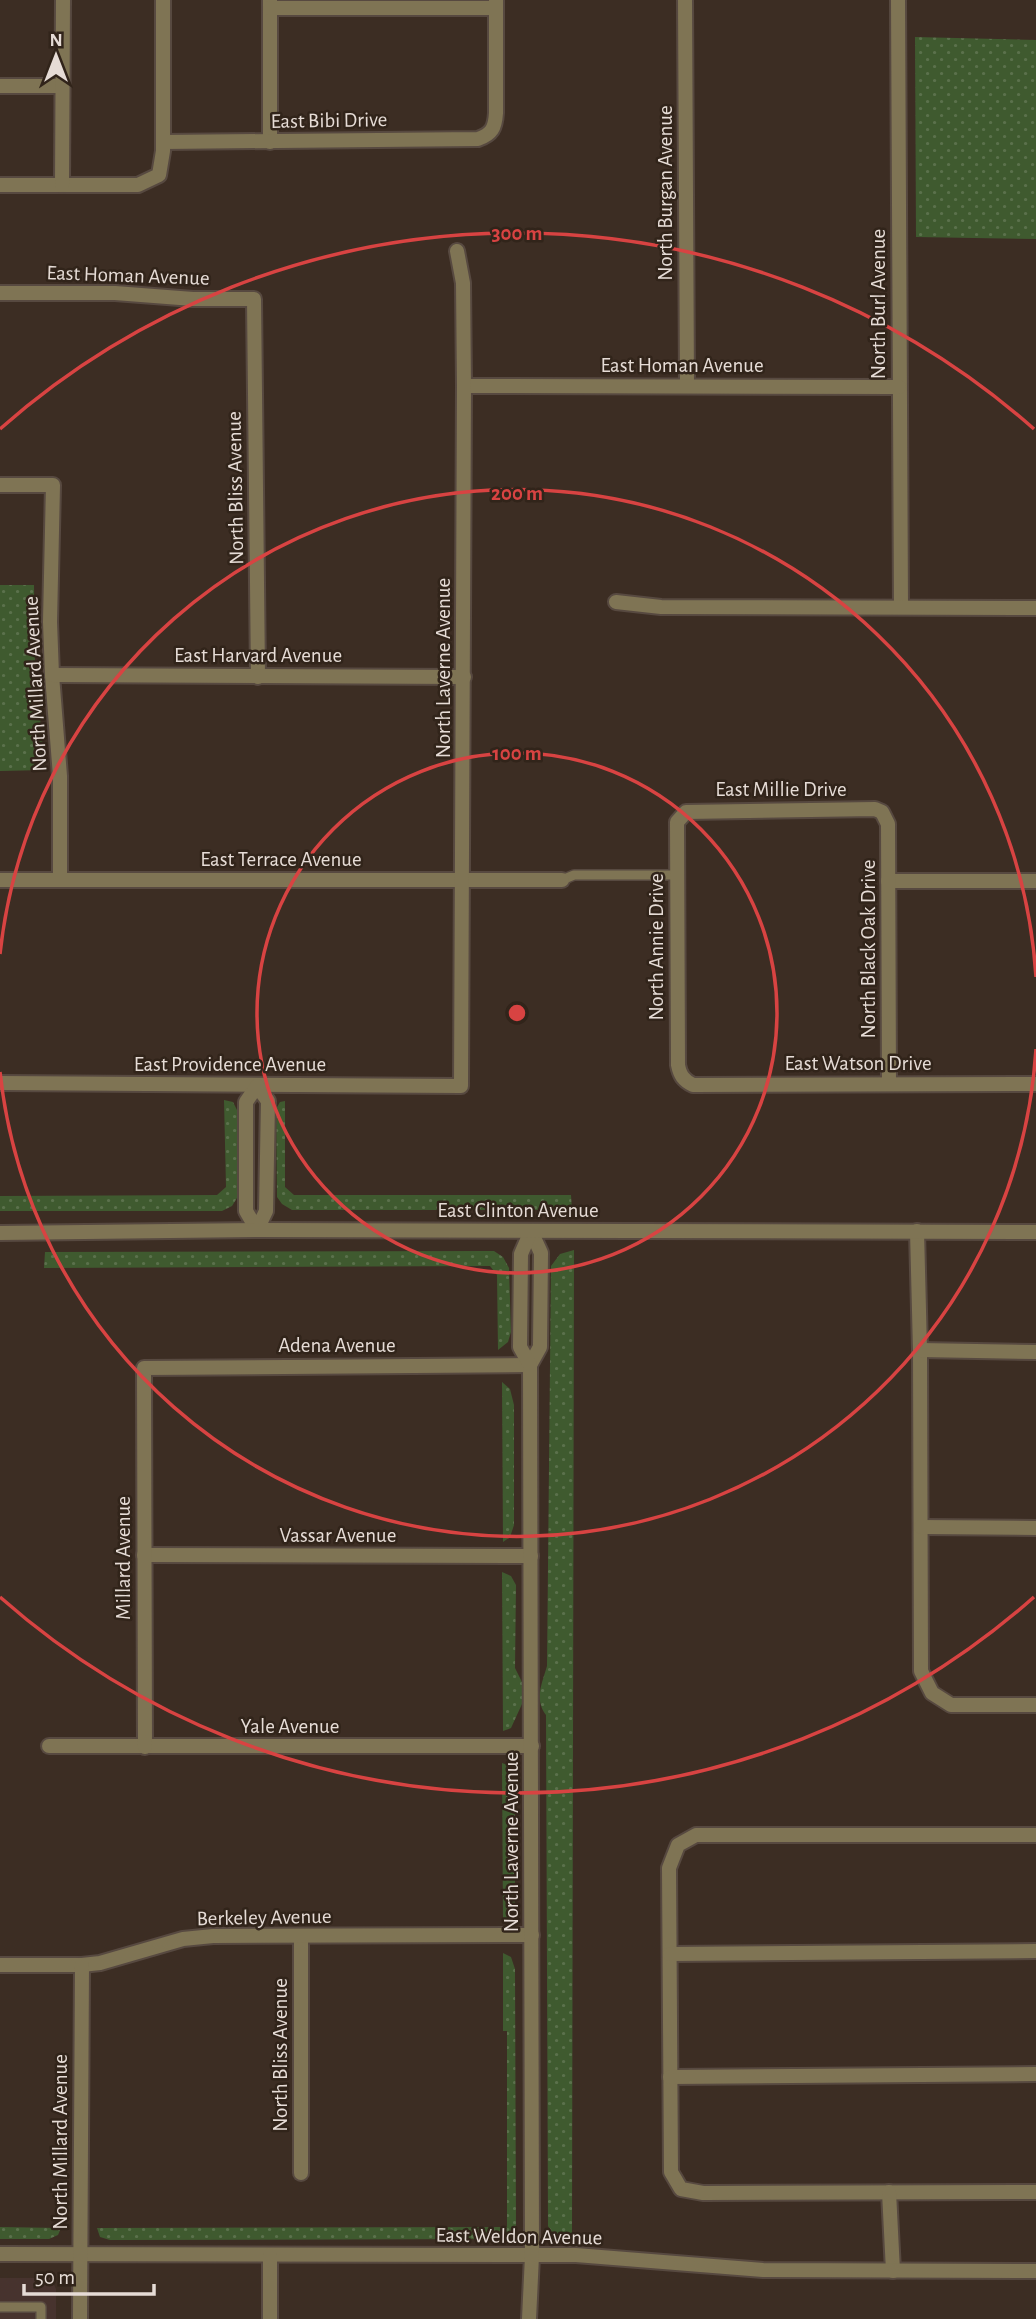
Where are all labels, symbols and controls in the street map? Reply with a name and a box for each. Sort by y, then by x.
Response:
north arrow [21,21,91,91]
text: N [49,31,63,50]
street label: North Burgan Avenue [655,105,676,281]
street label: East Bibi Drive [270,109,388,132]
text: 300 m [491,223,543,244]
street label: North Burl Avenue [868,229,889,379]
street label: East Homan Avenue [46,262,210,289]
street label: East Homan Avenue [600,355,764,376]
street label: North Bliss Avenue [224,411,247,565]
text: 200 m [491,483,543,504]
street label: North Laverne Avenue [433,578,454,758]
street label: North Millard Avenue [20,596,51,772]
street label: East Harvard Avenue [174,645,342,666]
text: 100 m [492,743,542,764]
street label: East Millie Drive [715,779,847,800]
street label: East Terrace Avenue [200,849,362,870]
street label: North Black Oak Drive [858,860,879,1038]
street label: North Annie Drive [646,873,667,1021]
centre of rings [505,1001,529,1025]
street label: East Watson Drive [784,1053,932,1074]
street label: East Providence Avenue [134,1054,326,1075]
street label: East Clinton Avenue [437,1200,599,1221]
street label: Adena Avenue [278,1335,396,1356]
street label: Millard Avenue [113,1496,134,1620]
street label: Vassar Avenue [280,1525,396,1546]
street label: Yale Avenue [241,1716,340,1737]
street label: North Laverne Avenue [501,1752,522,1932]
street label: Berkeley Avenue [196,1906,332,1929]
street label: North Bliss Avenue [270,1978,291,2132]
street label: North Millard Avenue [50,2054,71,2230]
street label: East Weldon Avenue [436,2225,602,2248]
scale bar [24,2252,154,2296]
text: 50 m [35,2267,75,2288]

